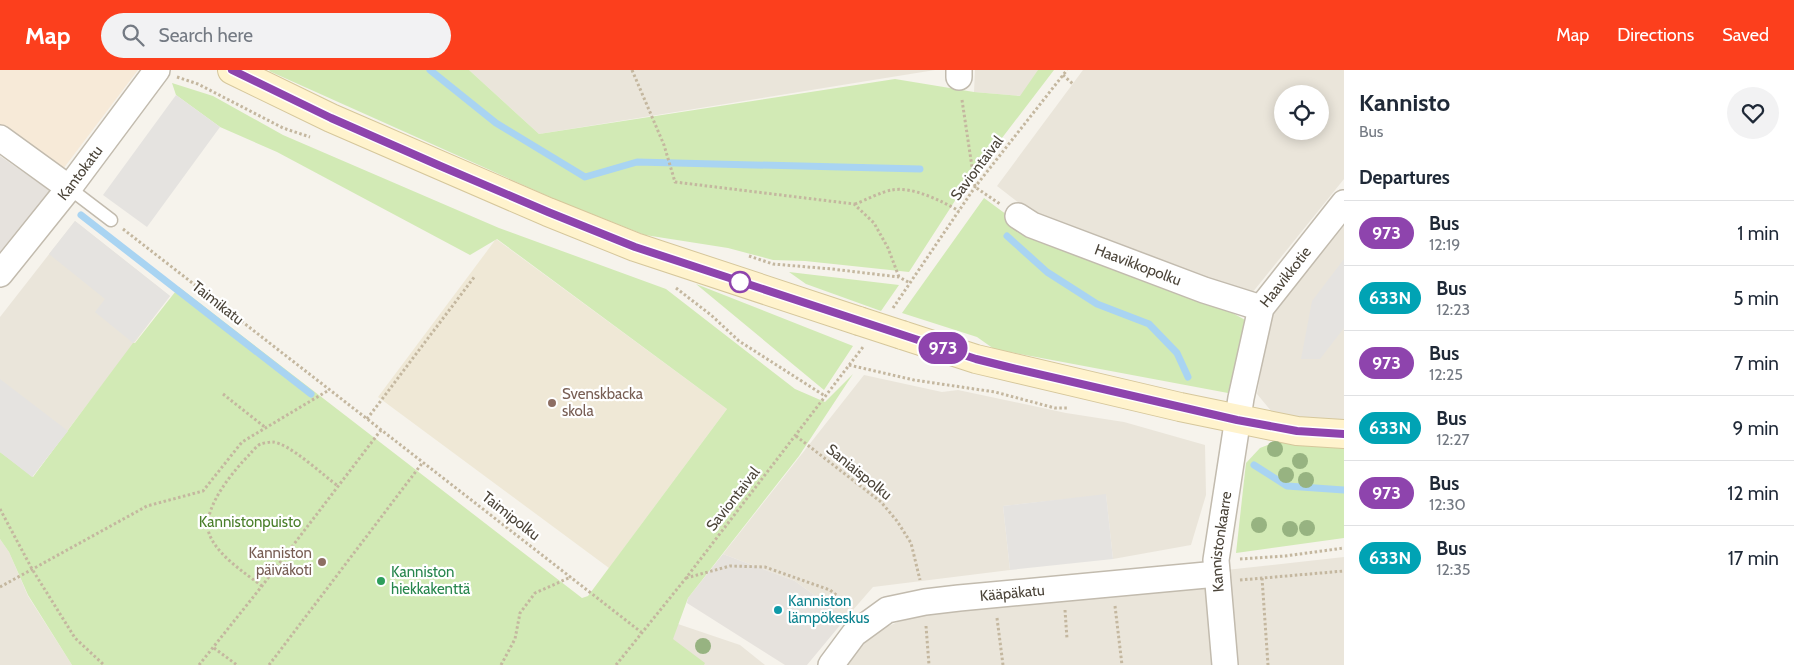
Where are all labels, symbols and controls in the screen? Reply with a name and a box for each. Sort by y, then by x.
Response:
search box [101,13,451,58]
text: Map [25,21,71,50]
icon: search [119,21,147,49]
text: Search here [159,24,253,47]
text: Map [1556,24,1589,46]
text: Directions [1617,24,1694,46]
text: Saved [1722,24,1769,46]
map controls [1274,85,1329,140]
button: locate [1274,85,1329,140]
button: heart [1727,87,1779,139]
text: Kannisto [1359,88,1450,117]
text: Bus [1359,122,1383,141]
street label: Saviontaival [947,132,1007,204]
street label: Kantokatu [54,142,107,204]
text: Departures [1359,166,1450,189]
text: Bus [1429,212,1459,235]
text: 973 [1372,222,1401,244]
text: 1 min [1737,222,1779,245]
text: 12:19 [1429,235,1460,254]
street label: Haavikkopolku [1092,241,1184,290]
street label: Haavikkotie [1256,243,1315,311]
unlabelled marker [729,271,751,293]
street label: Taimikatu [189,277,247,329]
text: Bus [1436,277,1467,300]
text: 633N [1369,287,1411,309]
text: 5 min [1733,287,1779,310]
text: 12:23 [1436,300,1470,319]
line badge: 973 [914,332,972,364]
text: 973 [929,337,958,359]
text: Bus [1429,342,1459,365]
text: 973 [1372,352,1401,374]
text: 7 min [1734,352,1779,375]
text: 12:25 [1429,365,1463,384]
place label: Svenskbacka skola [562,385,644,420]
marker: Svenskbacka skola [546,397,558,409]
text: Bus [1436,407,1467,430]
text: 633N [1369,417,1411,439]
text: 9 min [1733,417,1779,440]
text: 12:27 [1436,430,1470,449]
street label: Saniaispolku [823,440,895,504]
street label: Saviontaival [702,463,764,535]
text: Bus [1429,472,1459,495]
text: 973 [1372,482,1401,504]
text: 12 min [1727,482,1779,505]
street label: Taimipolku [478,488,544,544]
street label: Kannistonkaarre [1207,490,1236,593]
text: 12:30 [1429,495,1466,514]
park label: Kannistonpuisto [199,513,301,531]
text: Bus [1436,537,1467,560]
place label: Kanniston päiväkoti [249,544,312,579]
text: 633N [1369,547,1411,569]
text: 17 min [1728,547,1779,570]
marker: Kanniston päiväkoti [316,556,328,568]
text: 12:35 [1436,560,1471,579]
place label: Kanniston hiekkakenttä [391,563,471,598]
marker: Kanniston hiekkakenttä [375,575,387,587]
street label: Kääpäkatu [979,581,1046,605]
place label: Kanniston lämpökeskus [788,592,870,627]
marker: Kanniston lämpökeskus [772,604,784,616]

